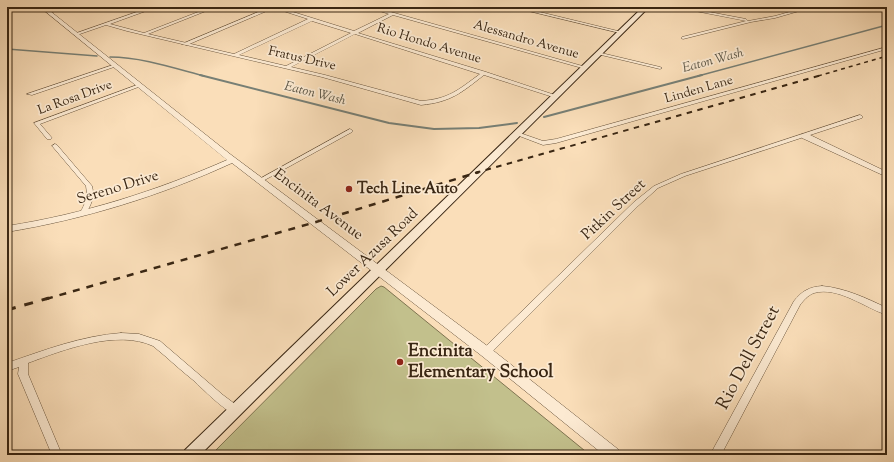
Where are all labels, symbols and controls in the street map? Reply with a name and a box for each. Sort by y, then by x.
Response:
street label: Alessandro Avenue [471,16,581,64]
street label: Rio Hondo Avenue [375,20,483,68]
street label: Fratus Drive [266,42,338,76]
water label: Eaton Wash [680,44,746,78]
street label: Linden Lane [663,72,735,108]
street label: La Rosa Drive [35,76,115,120]
water label: Eaton Wash [282,78,348,110]
street label: Encinita Avenue [269,164,367,246]
street label: Sereno Drive [74,166,162,210]
street label: Pitkin Street [577,175,651,245]
place label: Tech Line Auto [357,179,458,200]
marker: Tech Line Auto [344,184,354,194]
street label: Lower Azusa Road [323,204,424,302]
street label: Rio Dell Street [711,301,787,415]
place label: Encinita Elementary School [408,339,554,386]
marker: Encinita Elementary School [395,357,405,367]

